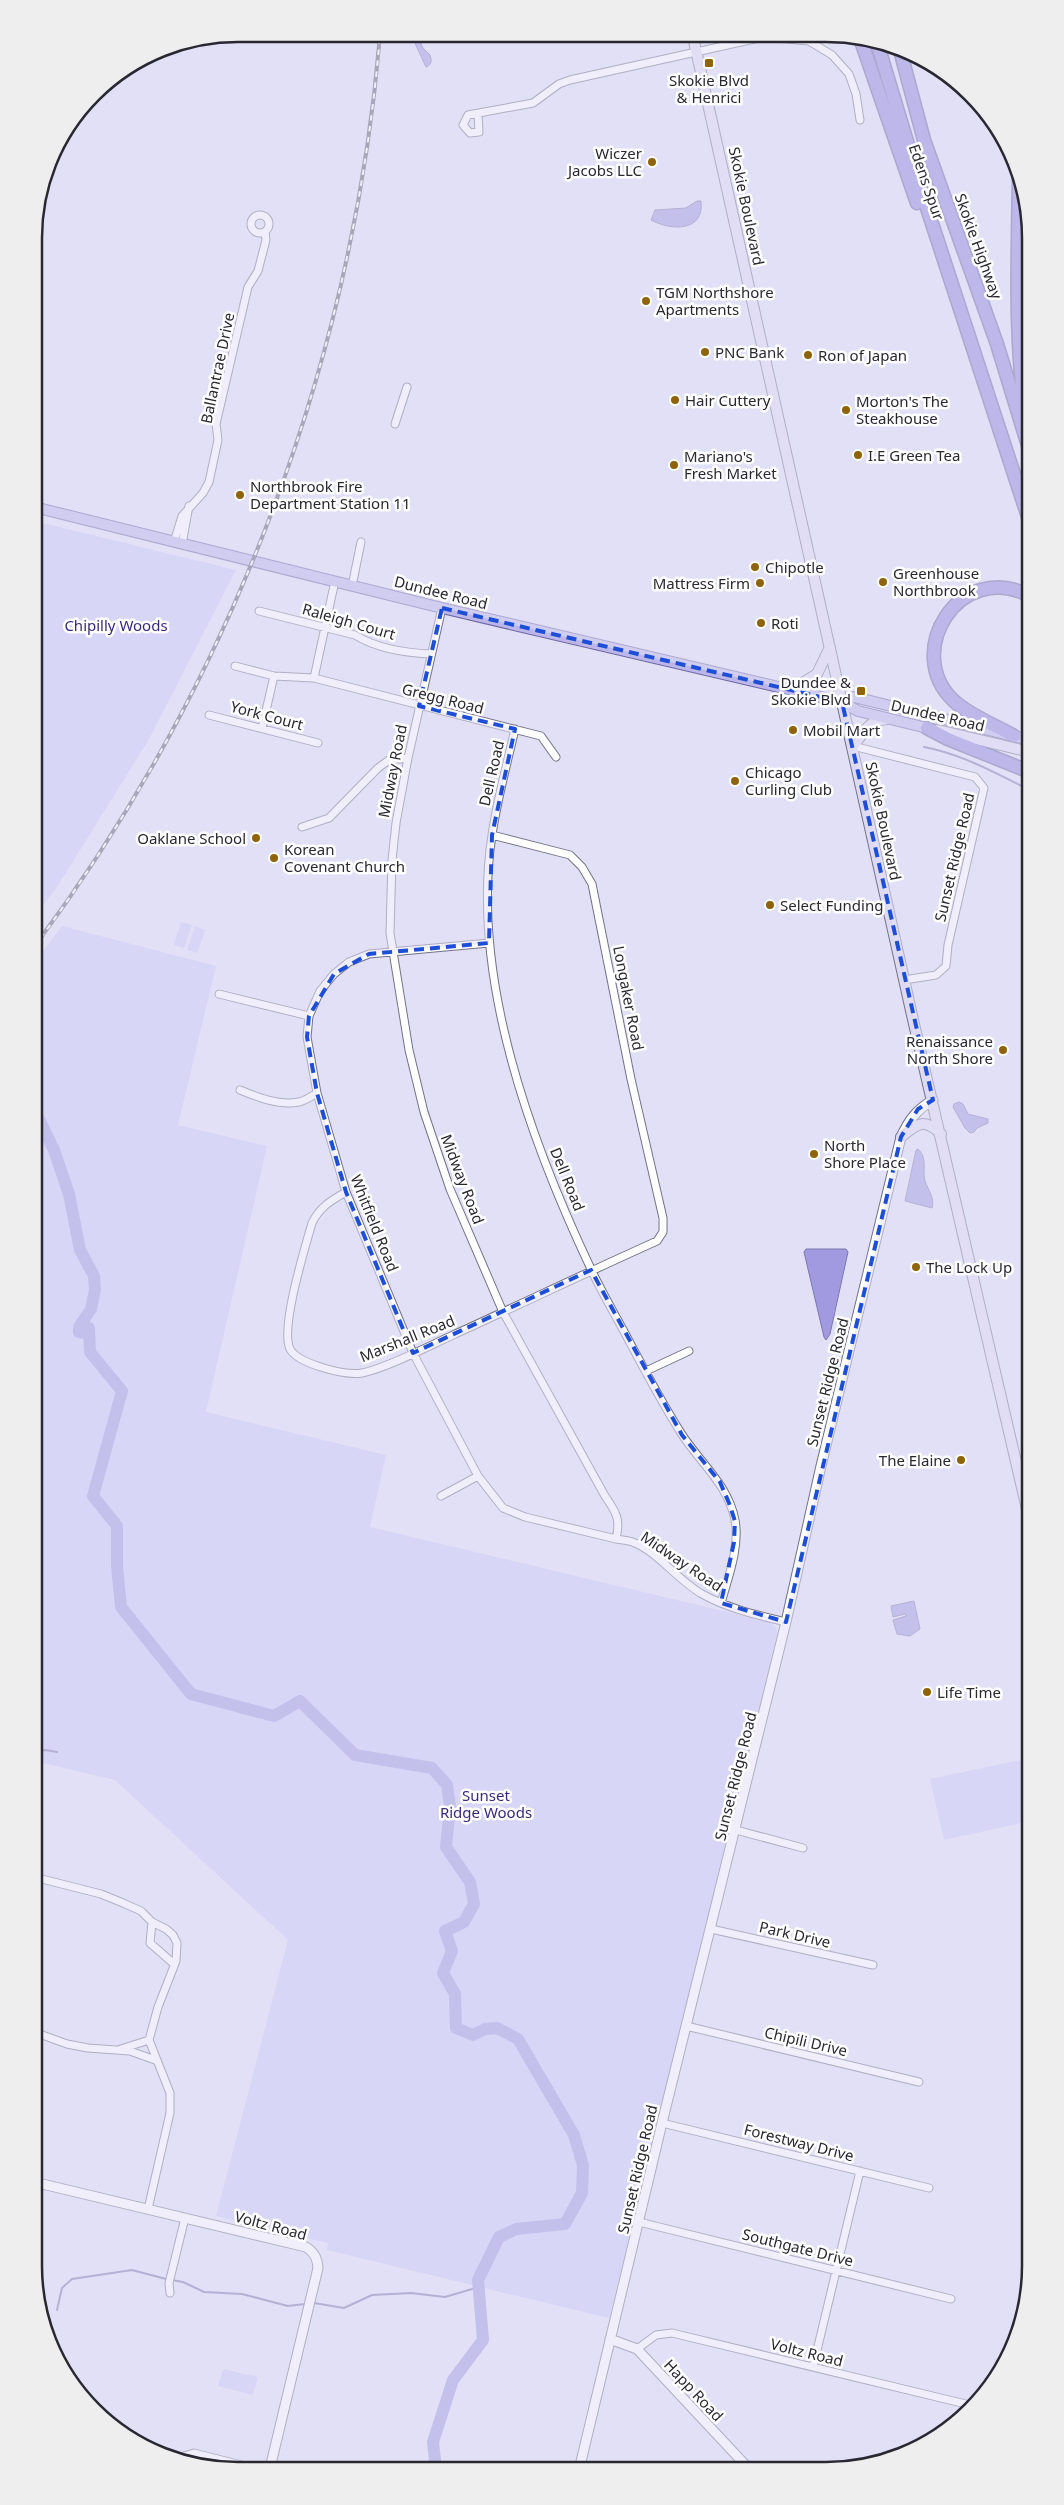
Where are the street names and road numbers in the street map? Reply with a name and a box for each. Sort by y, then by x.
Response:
street label: Edens Spur [905,141,949,223]
street label: Skokie Boulevard [725,145,769,267]
street label: Skokie Highway [951,190,1007,302]
street label: Ballantrae Drive [195,311,239,425]
street label: Dundee Road [392,571,490,613]
street label: Raleigh Court [300,598,398,644]
street label: Gregg Road [400,678,486,718]
street label: Dundee Road [889,695,987,735]
street label: York Court [228,696,306,734]
street label: Midway Road [373,723,411,819]
street label: Dell Road [474,738,508,808]
street label: Skokie Boulevard [862,760,906,882]
street label: Sunset Ridge Road [929,791,979,923]
street label: Longaker Road [609,944,649,1052]
street label: Midway Road [437,1131,489,1227]
street label: Dell Road [546,1144,590,1214]
street label: Whitfield Road [346,1171,404,1275]
street label: Marshall Road [357,1310,457,1366]
street label: Sunset Ridge Road [801,1316,853,1448]
street label: Midway Road [637,1526,727,1596]
street label: Sunset Ridge Road [709,1710,761,1842]
street label: Park Drive [757,1916,833,1952]
street label: Chipili Drive [763,2022,849,2060]
street label: Sunset Ridge Road [612,2103,662,2235]
street label: Forestway Drive [742,2119,856,2165]
street label: Voltz Road [233,2206,309,2244]
street label: Southgate Drive [740,2224,856,2270]
street label: Voltz Road [769,2333,845,2371]
street label: Happ Road [660,2355,728,2425]

